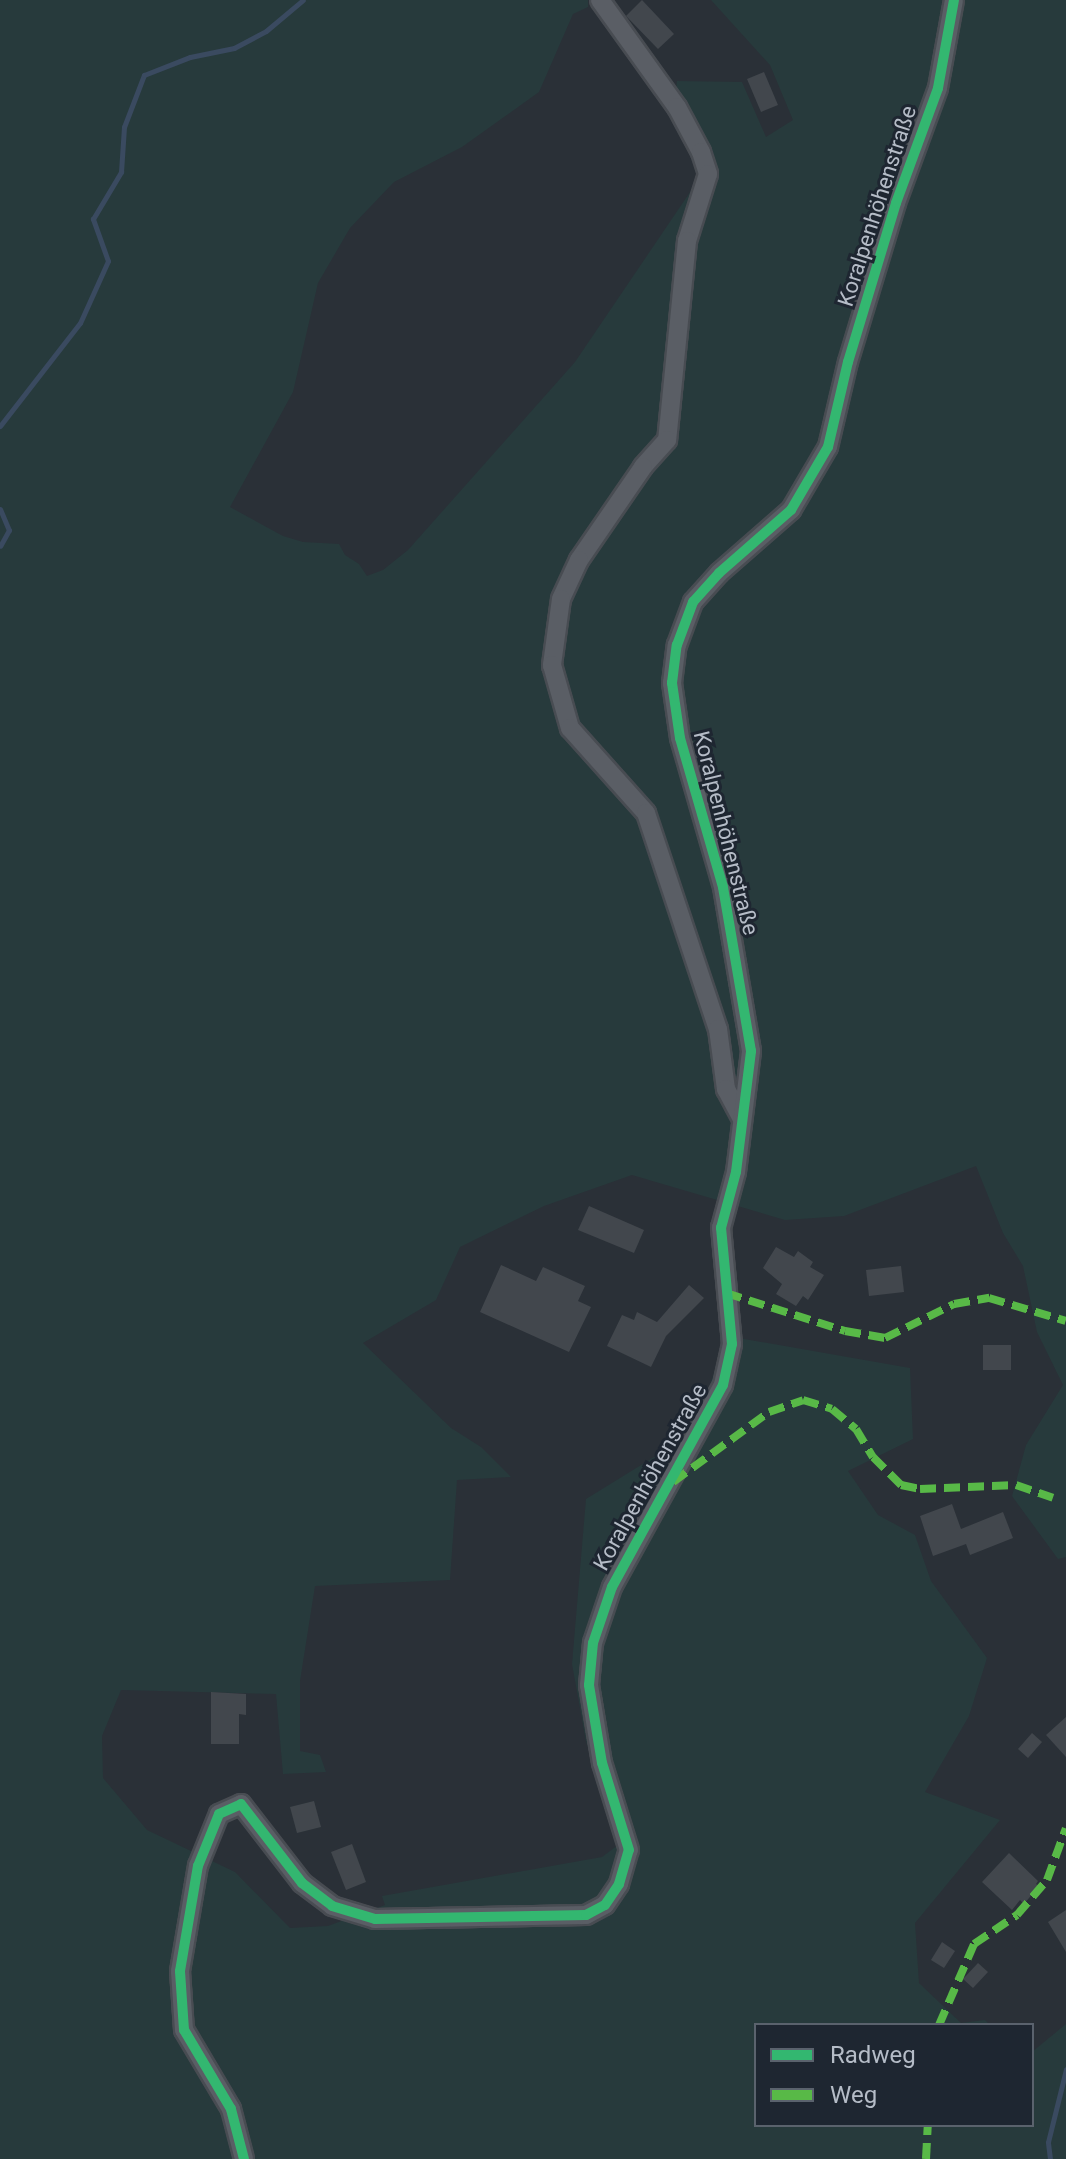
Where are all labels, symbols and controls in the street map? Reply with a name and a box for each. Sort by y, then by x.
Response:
street label: Koralpenhöhenstraße [832,102,922,310]
street label: Koralpenhöhenstraße [688,728,764,938]
street label: Koralpenhöhenstraße [588,1379,712,1575]
legend [754,2023,1034,2127]
text: Radweg [830,2041,916,2069]
text: Weg [830,2081,877,2109]

